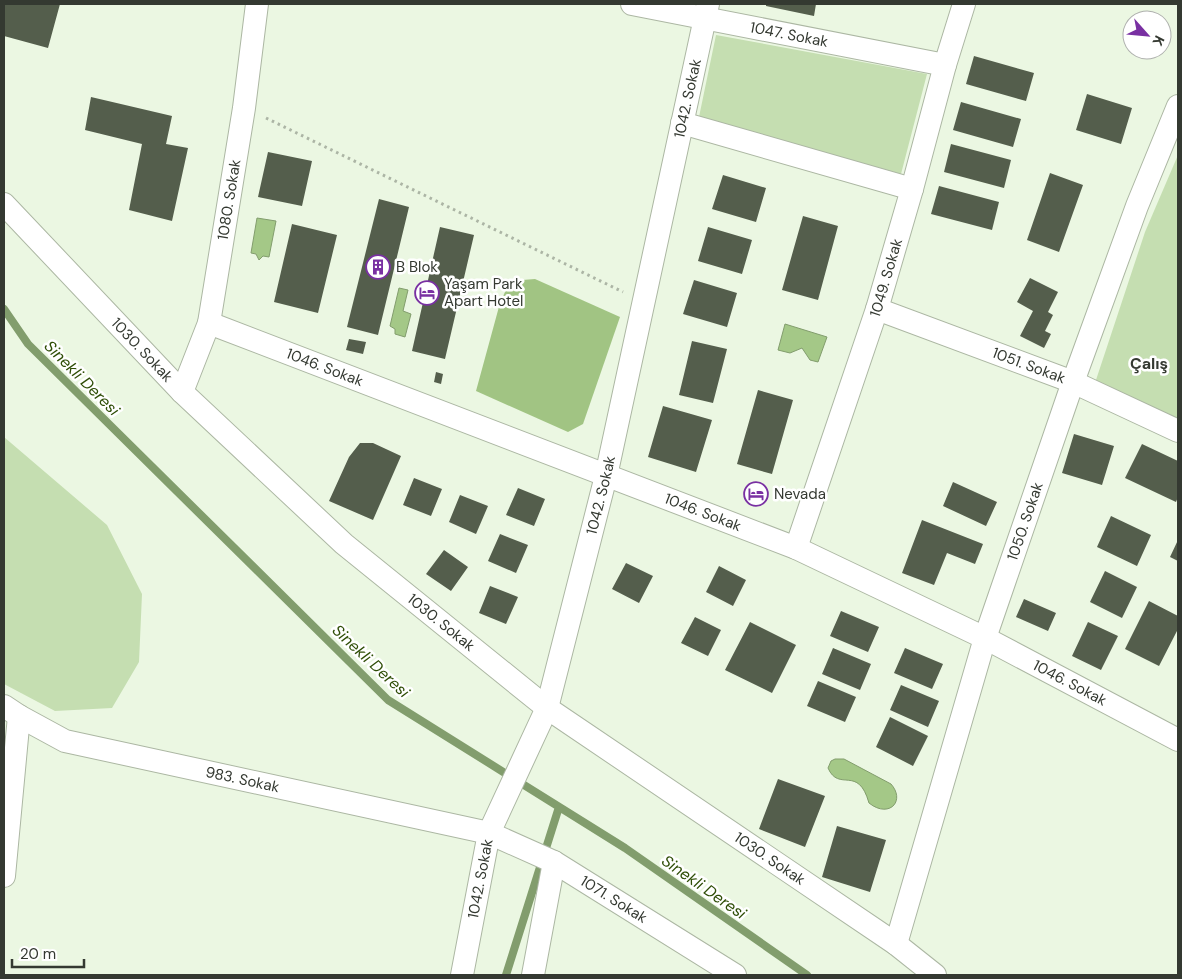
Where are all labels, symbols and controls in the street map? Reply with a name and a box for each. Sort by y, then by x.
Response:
north arrow [1122,10,1172,60]
street label: 1047. Sokak [748,17,830,52]
text: K [1148,33,1169,49]
street label: 1042. Sokak [669,57,706,140]
street label: 1080. Sokak [213,157,246,242]
street label: 1049. Sokak [865,236,907,320]
building icon: B Blok [365,254,391,280]
place label: B Blok [396,257,438,277]
place label: Yaşam Park Apart Hotel [444,274,523,311]
hotel icon: Yaşam Park Apart Hotel [414,280,440,306]
street label: 1030. Sokak [107,314,178,387]
water label: Sinekli Deresi [40,336,125,421]
street label: 1051. Sokak [989,343,1069,388]
street label: 1046. Sokak [284,344,366,391]
district label: Çalış [1130,353,1168,374]
street label: 1042. Sokak [582,453,620,537]
street label: 1050. Sokak [1002,479,1048,563]
hotel icon: Nevada [743,481,769,507]
place label: Nevada [774,484,826,504]
street label: 1046. Sokak [662,489,745,536]
street label: 1030. Sokak [403,589,479,656]
water label: Sinekli Deresi [328,620,415,703]
street label: 1046. Sokak [1030,655,1111,711]
street label: 983. Sokak [204,762,282,797]
street label: 1030. Sokak [731,828,809,890]
street label: 1042. Sokak [463,837,498,920]
water label: Sinekli Deresi [658,850,751,925]
street label: 1071. Sokak [577,871,651,928]
scale bar [12,936,85,968]
text: 20 m [20,944,56,964]

